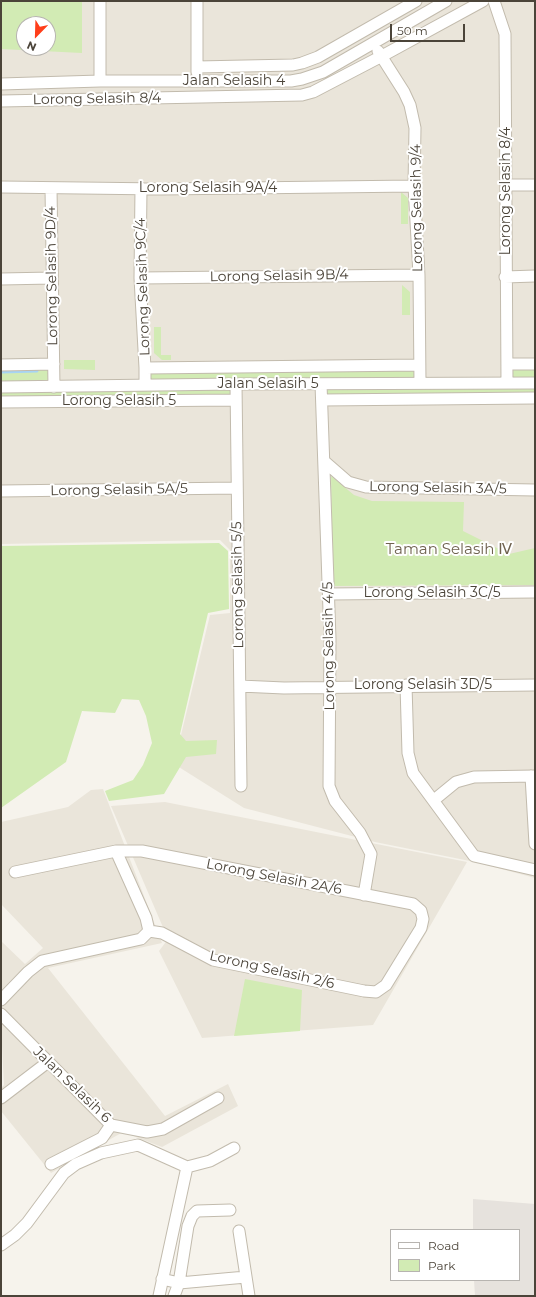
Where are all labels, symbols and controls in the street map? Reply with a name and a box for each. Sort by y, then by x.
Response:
north arrow [16,16,56,56]
scale bar [392,16,467,42]
text: 50 m [397,23,428,38]
text: N [25,38,39,54]
street label: Jalan Selasih 4 [183,73,285,89]
street label: Lorong Selasih 8/4 [33,89,161,109]
street label: Lorong Selasih 8/4 [498,127,514,255]
street label: Lorong Selasih 9/4 [407,144,427,272]
street label: Lorong Selasih 9A/4 [139,180,277,196]
street label: Lorong Selasih 9D/4 [42,206,62,346]
street label: Lorong Selasih 9C/4 [132,218,154,356]
street label: Lorong Selasih 9B/4 [209,266,349,286]
street label: Jalan Selasih 5 [217,376,319,392]
street label: Lorong Selasih 5 [62,393,176,409]
street label: Lorong Selasih 3A/5 [369,478,507,498]
street label: Lorong Selasih 5A/5 [50,480,188,500]
street label: Lorong Selasih 5/5 [228,521,248,649]
district label: Taman Selasih Ⅳ [385,541,513,559]
street label: Lorong Selasih 4/5 [319,581,339,711]
street label: Lorong Selasih 3C/5 [363,585,501,601]
street label: Lorong Selasih 3D/5 [354,677,492,693]
street label: Lorong Selasih 2A/6 [205,856,343,898]
street label: Lorong Selasih 2/6 [208,947,336,993]
street label: Jalan Selasih 6 [30,1044,114,1126]
legend [390,1229,520,1281]
text: Road [428,1238,459,1253]
text: Park [428,1258,455,1273]

